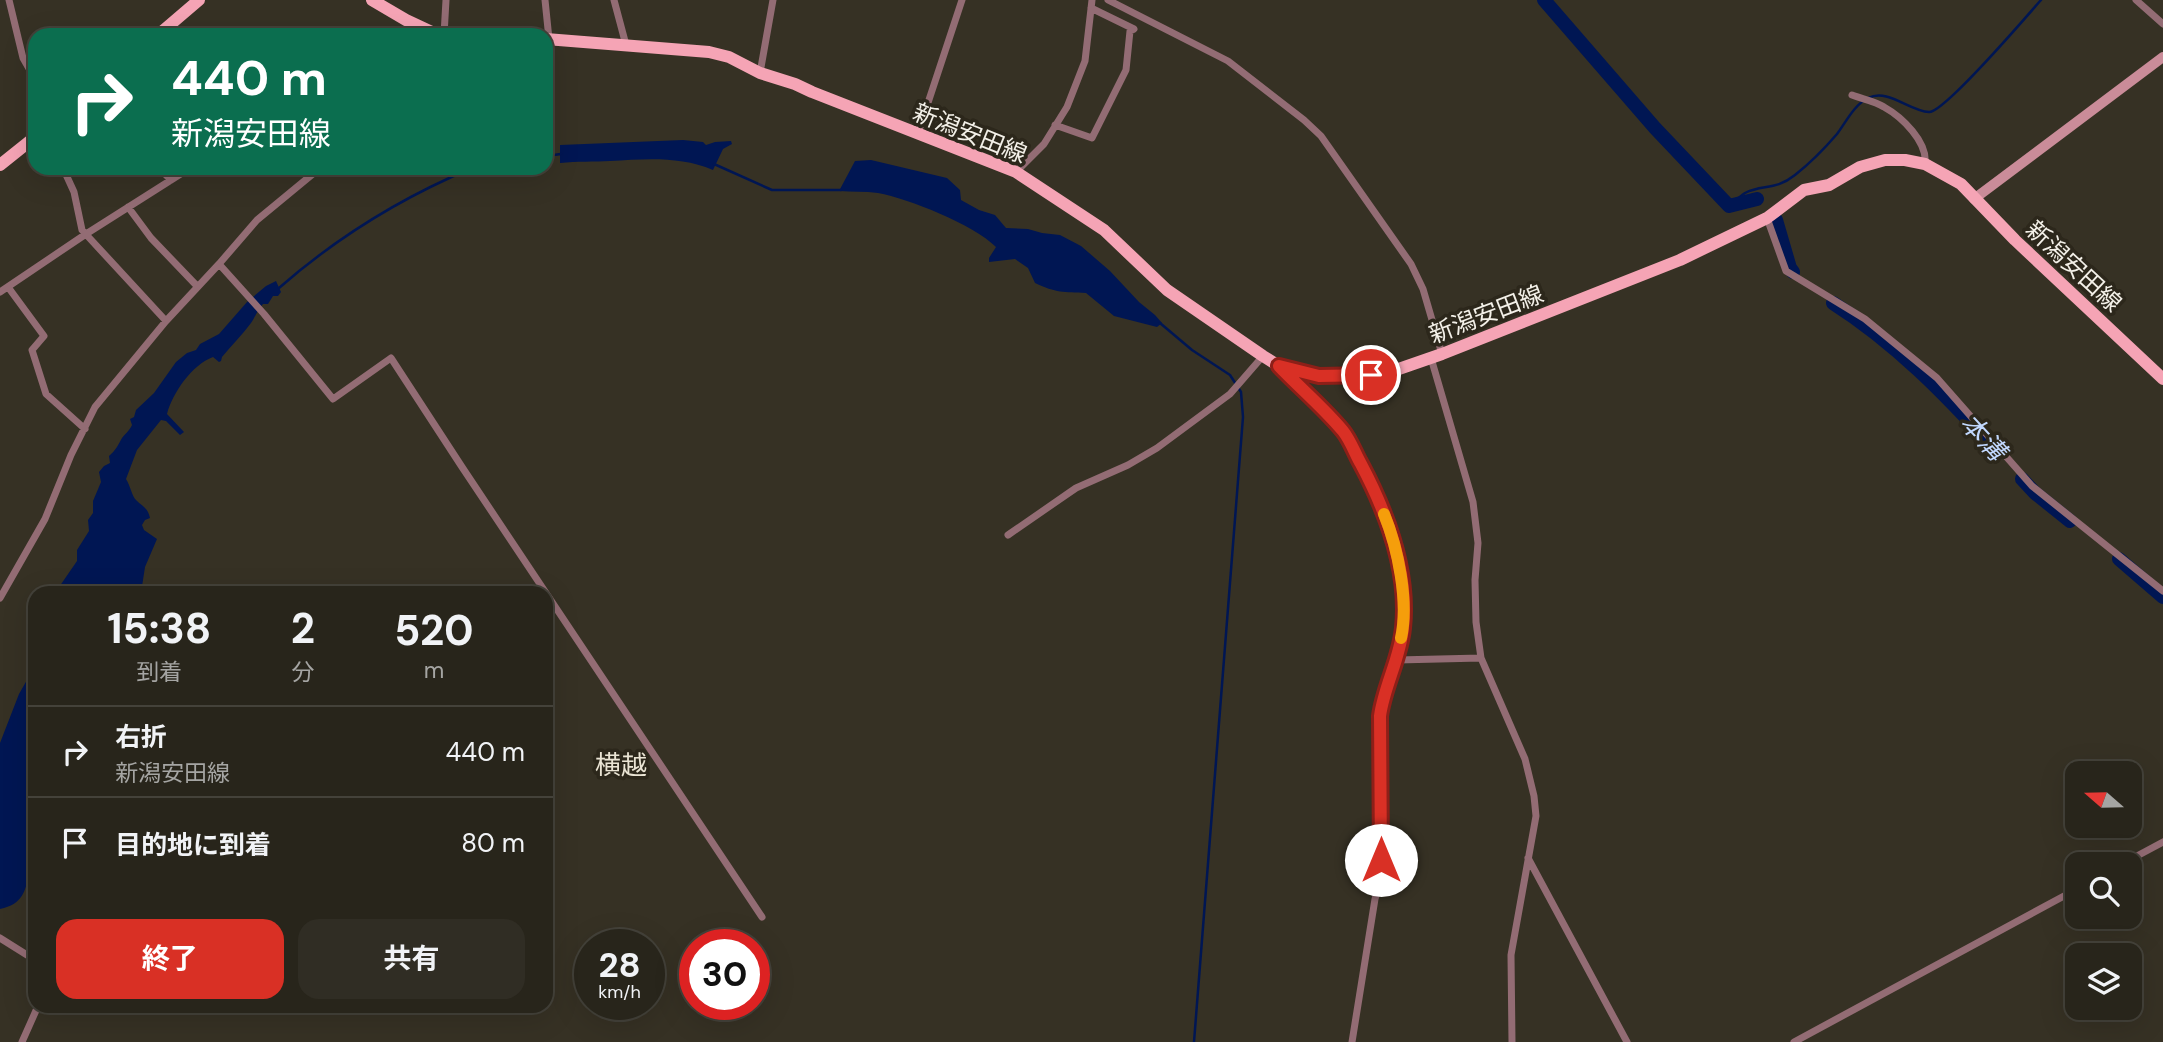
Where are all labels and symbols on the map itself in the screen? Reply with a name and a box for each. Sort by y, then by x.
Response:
street label: 新潟安田線 [909,96,1031,170]
street label: 新潟安田線 [2020,214,2128,318]
street label: 新潟安田線 [1424,278,1548,350]
pin [1341,345,1401,405]
water label: 本溝 [1953,406,2016,471]
district label: 横越 [595,748,647,782]
north arrow [2065,761,2142,838]
position arrow [1344,823,1418,897]
speed limit sign: 30 [679,929,770,1020]

